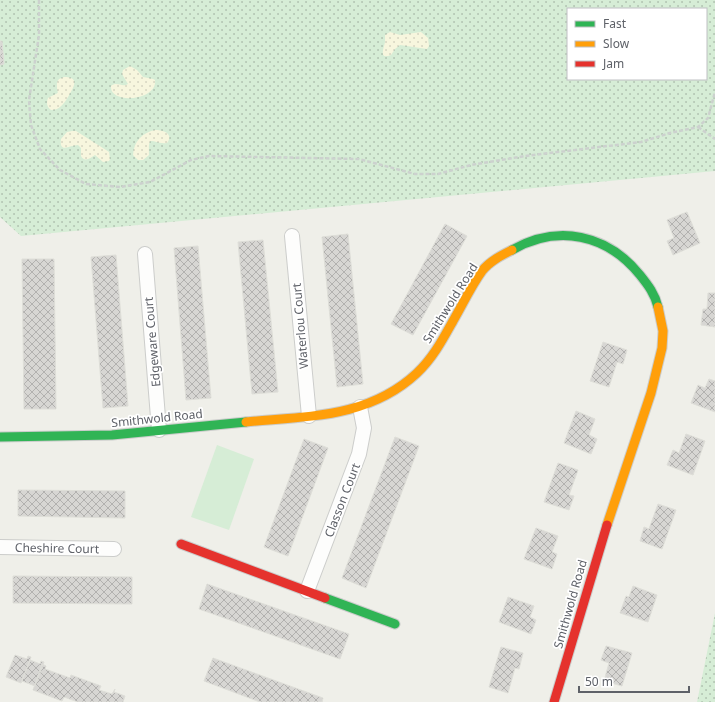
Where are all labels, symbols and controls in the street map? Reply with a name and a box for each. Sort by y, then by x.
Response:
legend [567,8,707,80]
text: Fast [603,15,627,32]
text: Slow [603,35,630,52]
text: Jam [602,55,624,72]
street label: Smithwold Road [418,260,482,346]
street label: Waterlou Court [288,282,312,370]
street label: Edgeware Court [140,296,164,388]
street label: Smithwold Road [110,405,204,431]
street label: Classon Court [320,460,364,540]
street label: Cheshire Court [15,539,100,557]
street label: Smithwold Road [549,558,591,650]
scale bar [579,668,689,694]
text: 50 m [585,673,613,690]

